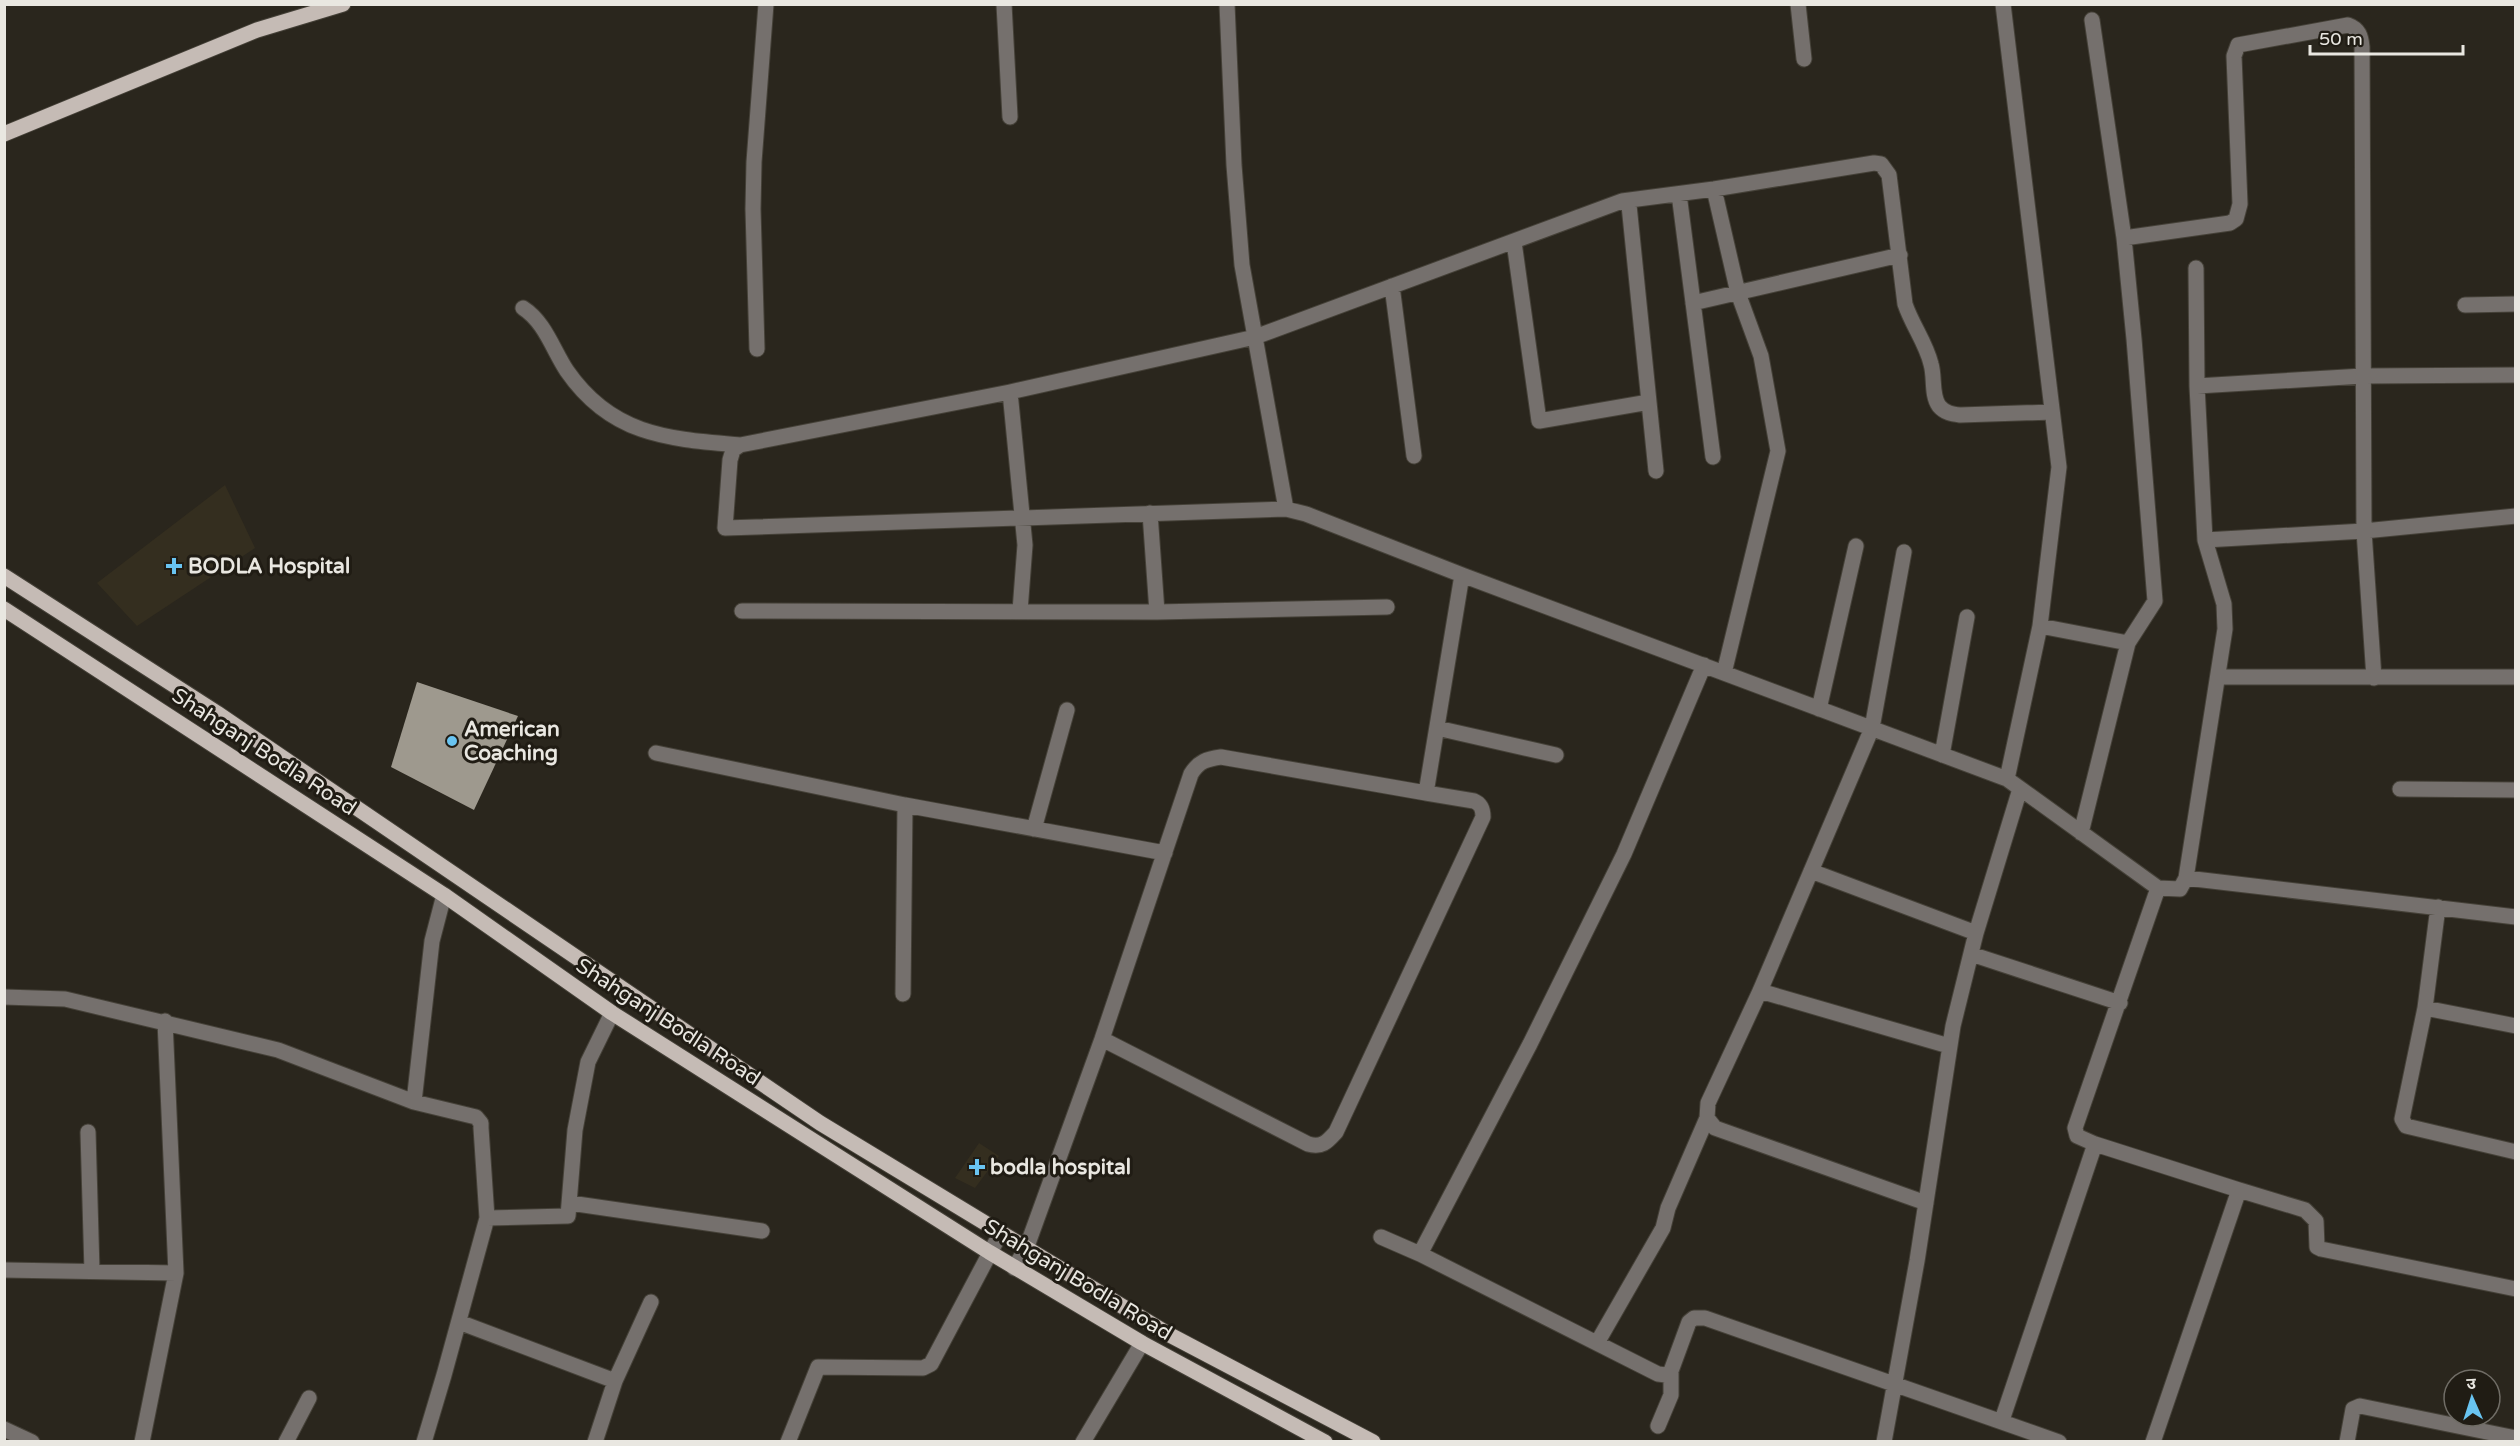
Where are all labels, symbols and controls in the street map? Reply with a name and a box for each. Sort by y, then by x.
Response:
scale bar [2310,18,2463,56]
text: 50 m [2319,28,2363,50]
place label: BODLA Hospital [188,554,350,579]
marker: BODLA Hospital [165,557,183,575]
street label: Shahganj Bodla Road [167,683,361,821]
place label: American Coaching [464,717,560,766]
marker: American Coaching [445,734,459,748]
street label: Shahganj Bodla Road [571,953,765,1091]
place label: bodla hospital [990,1155,1131,1180]
marker: bodla hospital [968,1158,986,1176]
street label: Shahganj Bodla Road [980,1214,1176,1346]
north arrow [2442,1368,2502,1428]
text: उ [2466,1374,2477,1394]

